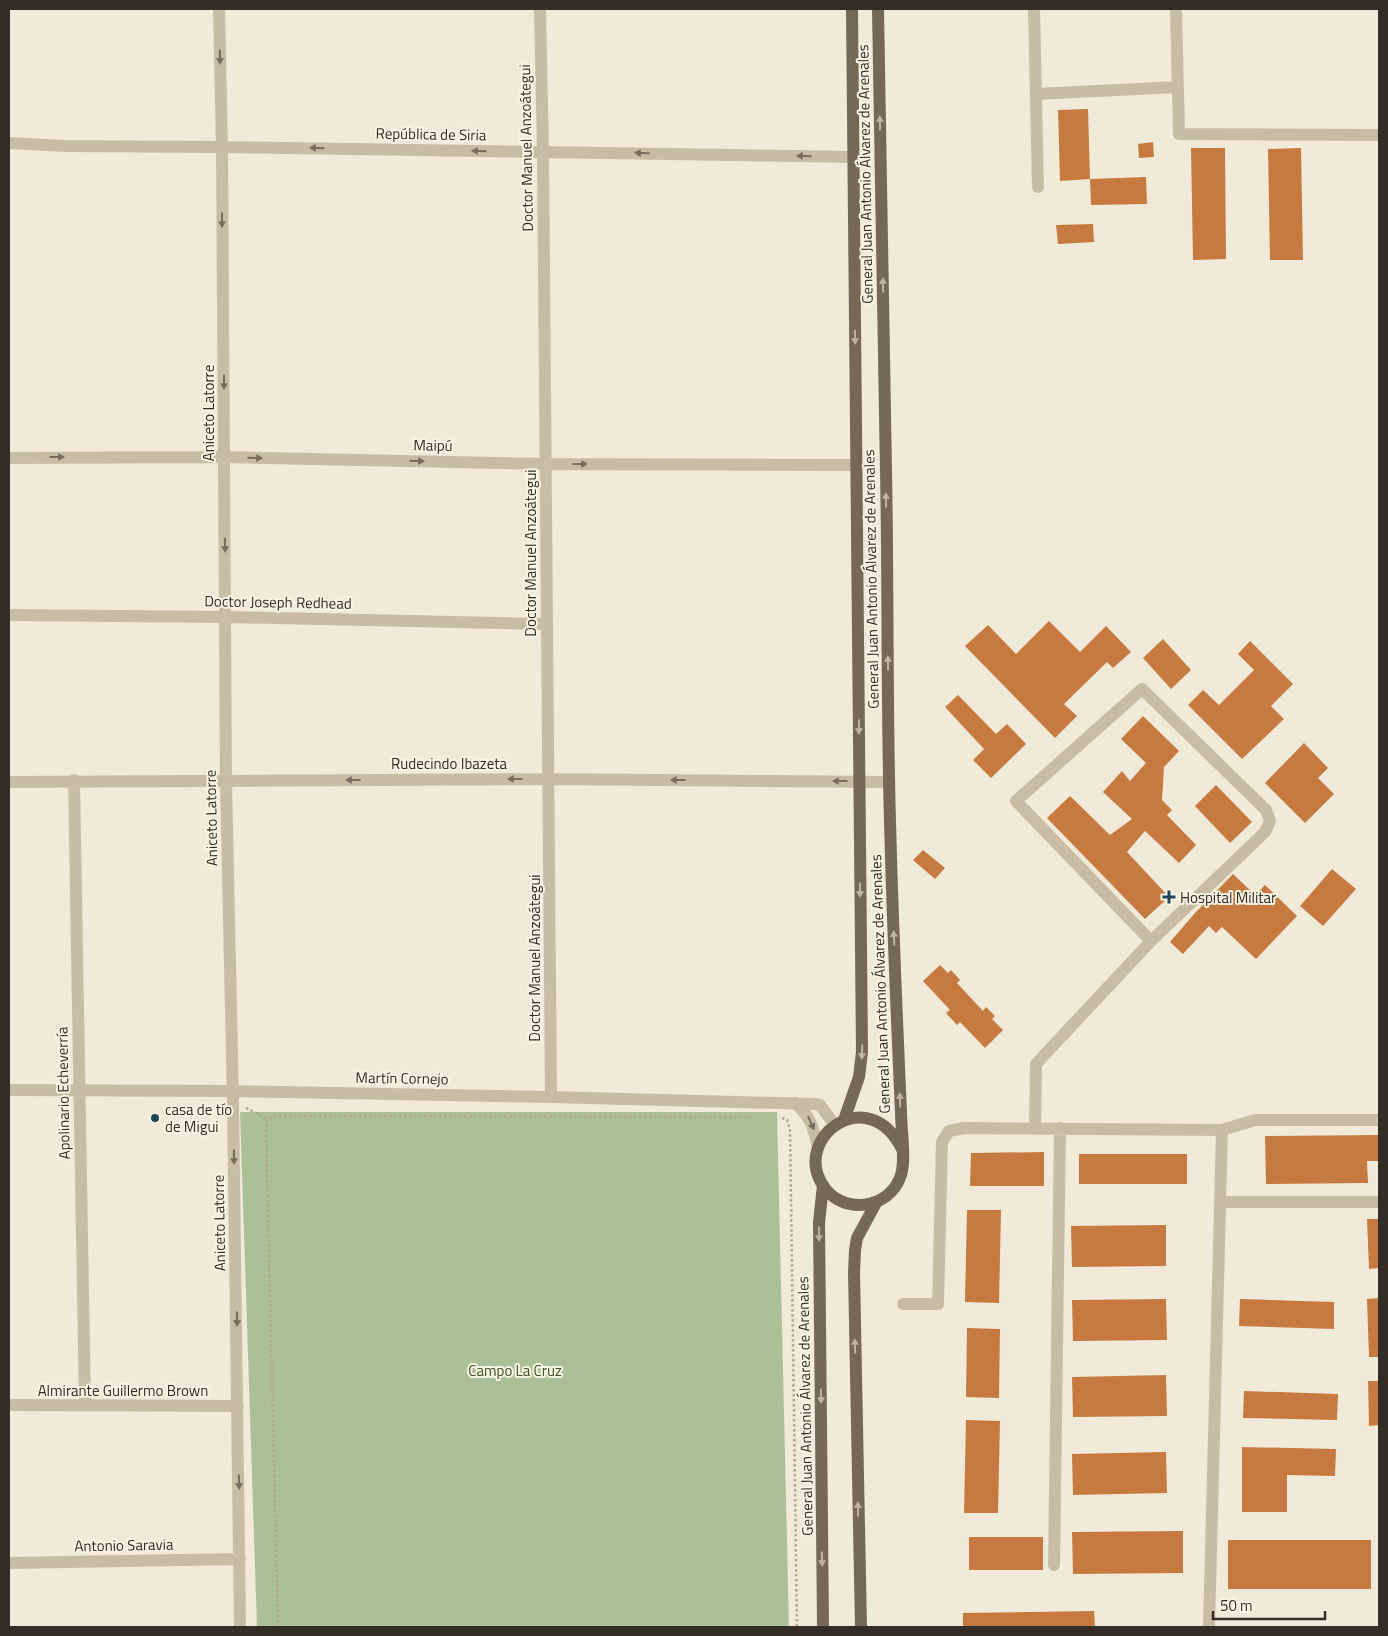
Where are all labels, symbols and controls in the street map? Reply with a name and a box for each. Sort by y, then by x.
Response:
street label: General Juan Antonio Álvarez de Arenales [851,44,879,304]
one-way arrow [216,50,224,66]
street label: Doctor Manuel Anzoátegui [513,64,539,232]
one-way arrow [876,115,884,131]
street label: República de Siria [375,122,487,146]
one-way arrow [308,144,324,152]
one-way arrow [471,147,487,155]
one-way arrow [633,149,649,157]
one-way arrow [796,152,812,160]
one-way arrow [218,212,226,228]
one-way arrow [879,277,887,293]
one-way arrow [851,330,859,346]
street label: Aniceto Latorre [197,365,220,461]
one-way arrow [220,375,228,391]
street label: Maipú [413,433,453,457]
street label: General Juan Antonio Álvarez de Arenales [857,449,885,709]
one-way arrow [50,453,66,461]
one-way arrow [247,454,263,462]
one-way arrow [410,458,426,466]
one-way arrow [572,460,588,468]
street label: Doctor Manuel Anzoátegui [519,469,542,637]
one-way arrow [882,492,890,508]
one-way arrow [221,537,229,553]
street label: Doctor Joseph Redhead [204,589,352,615]
one-way arrow [884,655,892,671]
one-way arrow [855,720,863,736]
street label: Rudecindo Ibazeta [391,752,507,775]
street label: Aniceto Latorre [199,770,223,866]
one-way arrow [507,775,523,783]
one-way arrow [344,776,360,784]
one-way arrow [669,776,685,784]
one-way arrow [832,777,848,785]
street label: General Juan Antonio Álvarez de Arenales [864,854,896,1114]
street label: Doctor Manuel Anzoátegui [523,874,546,1042]
one-way arrow [857,882,865,898]
place label: Hospital Militar [1180,886,1276,909]
marker: Hospital Militar [1162,890,1176,904]
one-way arrow [890,930,898,946]
street label: Apolinario Echeverría [50,1026,76,1160]
one-way arrow [858,1045,866,1061]
street label: Martín Cornejo [355,1066,449,1090]
one-way arrow [896,1092,904,1108]
place label: casa de tío de Migui [165,1098,232,1138]
marker: casa de tío de Migui [149,1112,161,1124]
one-way arrow [807,1116,815,1130]
one-way arrow [230,1149,238,1165]
street label: Aniceto Latorre [207,1175,231,1271]
one-way arrow [815,1226,823,1242]
street label: General Juan Antonio Álvarez de Arenales [791,1276,819,1536]
one-way arrow [233,1312,241,1328]
one-way arrow [851,1338,859,1354]
park label: Campo La Cruz [468,1359,562,1382]
street label: Almirante Guillermo Brown [38,1379,208,1402]
one-way arrow [817,1388,825,1404]
one-way arrow [235,1474,243,1490]
one-way arrow [854,1500,862,1516]
street label: Antonio Saravia [74,1533,174,1557]
one-way arrow [818,1551,826,1567]
scale bar [1213,1588,1326,1620]
text: 50 m [1220,1594,1253,1617]

